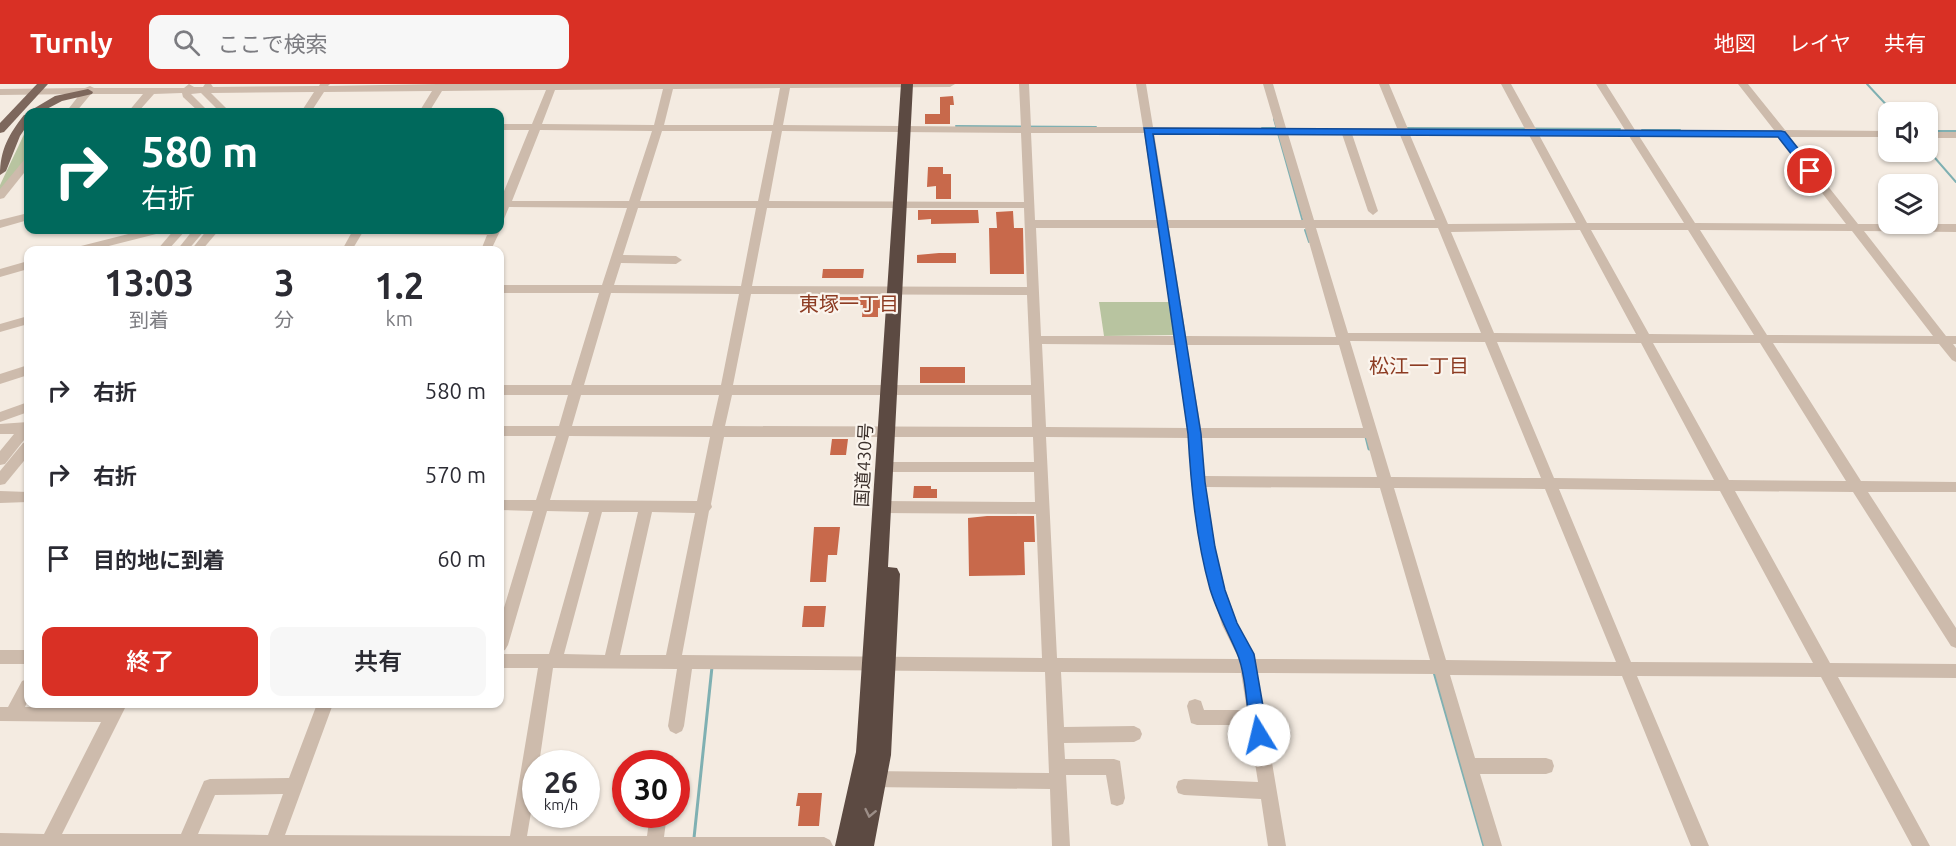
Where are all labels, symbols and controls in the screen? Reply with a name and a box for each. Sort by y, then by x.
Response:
search box [149,15,569,69]
icon: search [170,26,203,59]
text: Turnly [30,27,113,58]
text: ここで検索 [218,31,328,56]
text: 地図 [1714,31,1756,55]
text: レイヤ [1789,31,1851,55]
text: 共有 [1884,31,1926,55]
map controls [1878,102,1938,234]
button: sound [1878,102,1938,162]
text: 580 m [141,128,258,175]
icon: right [42,132,120,210]
pin [1784,145,1835,196]
icon: arrive [1793,154,1826,187]
button: layers [1878,174,1938,234]
text: 右折 [141,183,195,213]
text: 13:03 [104,262,194,303]
text: 3 [274,262,294,303]
text: 1.2 [374,265,424,306]
district label: 東塚一丁目 [799,292,899,315]
text: km [386,307,413,330]
text: 到着 [129,308,169,331]
text: 分 [274,308,294,331]
district label: 松江一丁目 [1369,354,1469,377]
icon: right [42,374,75,407]
text: 580 m [425,378,486,403]
text: 右折 [93,379,137,404]
street label: 国道430号 [851,422,875,508]
icon: right [42,458,75,491]
text: 570 m [425,462,486,487]
text: 右折 [93,463,137,488]
icon: arrive [42,542,75,575]
text: 60 m [437,546,486,571]
text: 目的地に到着 [93,547,225,572]
button: 終了 [42,627,258,696]
button: 共有 [270,627,486,696]
position arrow [1227,703,1291,767]
speed limit sign: 30 [612,750,690,828]
text: 26 [544,765,578,799]
text: km/h [544,796,578,813]
one-way arrow [864,807,877,817]

